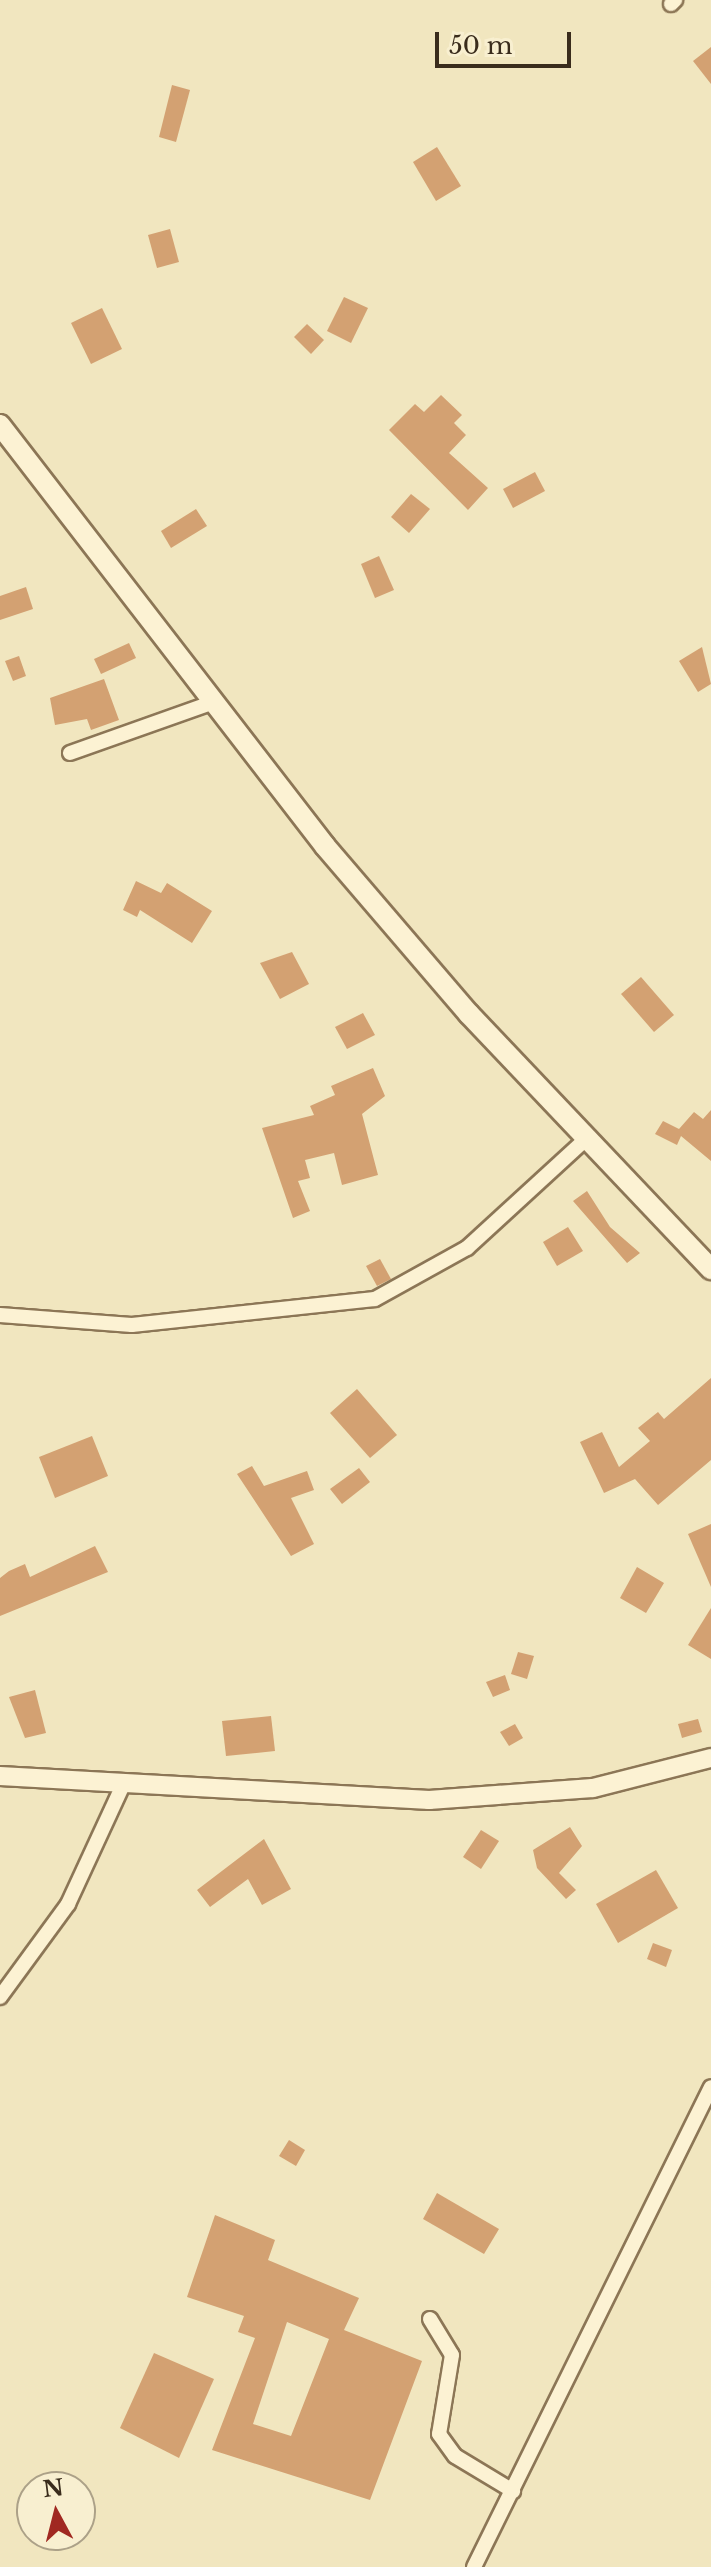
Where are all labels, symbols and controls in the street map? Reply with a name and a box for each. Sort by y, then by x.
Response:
scale bar [439,16,575,66]
text: 50 m [449,31,512,60]
north arrow [16,2471,96,2551]
text: N [41,2474,65,2503]

